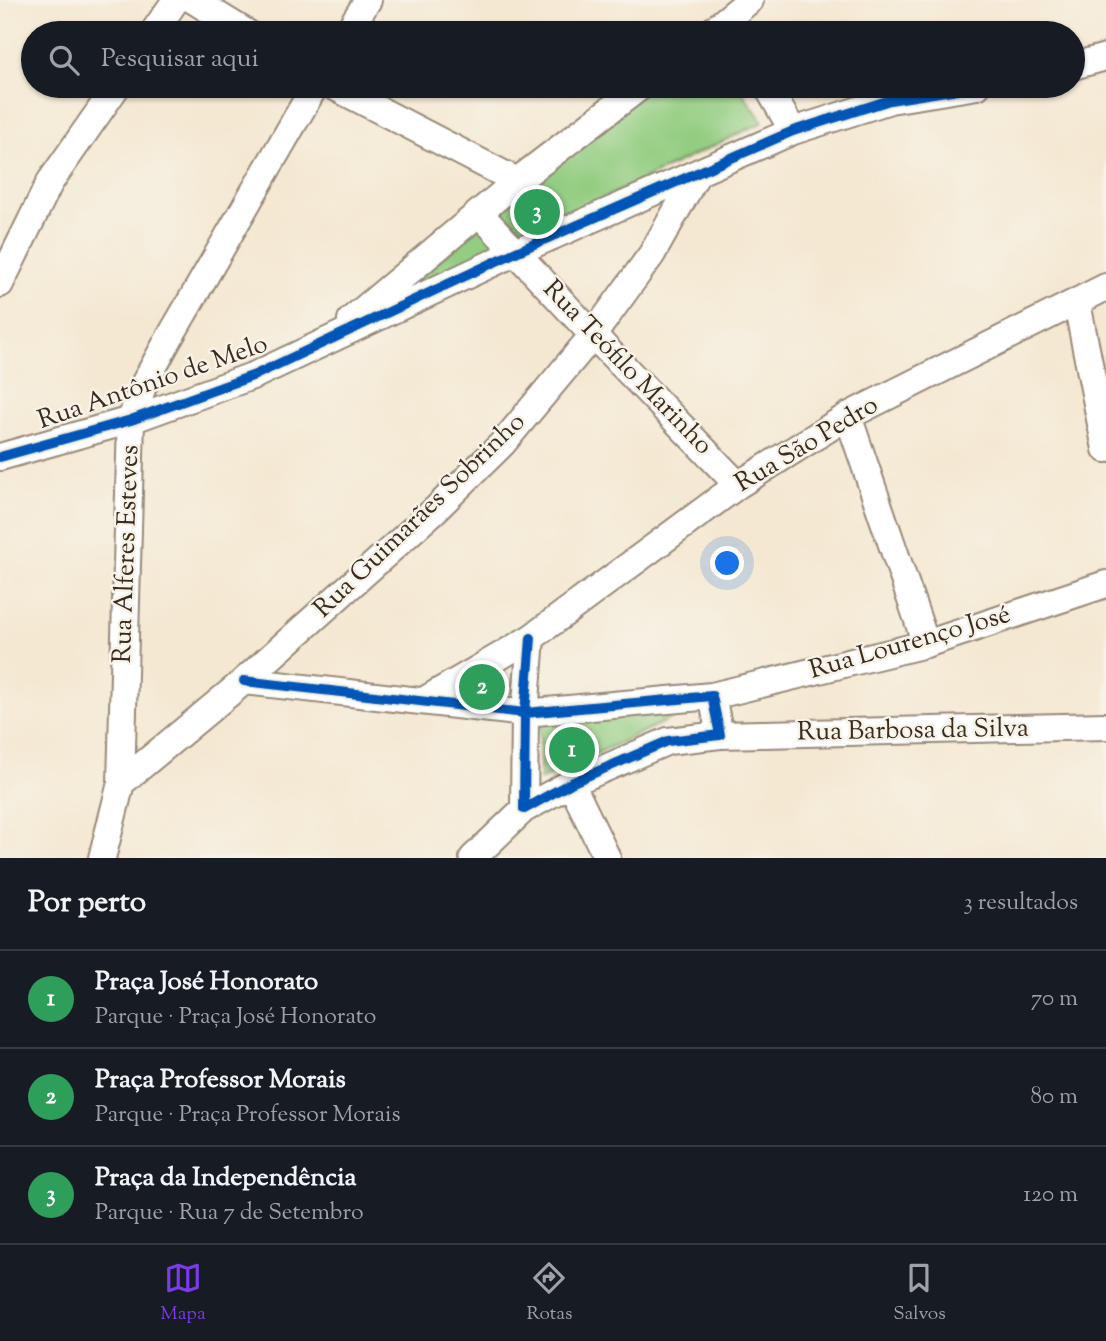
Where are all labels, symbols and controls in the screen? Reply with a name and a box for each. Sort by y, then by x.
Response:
search box [21,21,1085,98]
icon: search [45,41,83,79]
text: Pesquisar aqui [101,41,259,78]
pin: 3 [514,186,560,238]
street label: Rua Teófilo Marinho [534,272,720,464]
street label: Rua Antônio de Melo [33,326,273,440]
street label: Rua São Pedro [728,388,886,502]
street label: Rua Guimarães Sobrinho [306,405,534,627]
street label: Rua Alferes Esteves [105,444,149,664]
your location [710,546,744,580]
street label: Rua Lourenço José [805,597,1015,689]
pin: 2 [459,661,505,713]
street label: Rua Barbosa da Silva [797,710,1029,752]
pin: 1 [549,724,595,776]
text: Por perto [28,882,146,925]
text: 3 resultados [963,887,1078,920]
text: Praça José Honorato [95,964,318,1001]
text: 1 [47,983,55,1016]
text: 70 m [1031,983,1078,1016]
text: Parque · Praça José Honorato [95,1001,376,1034]
text: Praça Professor Morais [95,1062,346,1099]
text: 2 [46,1081,56,1114]
text: 80 m [1030,1081,1078,1114]
text: Parque · Praça Professor Morais [95,1099,401,1132]
text: Praça da Independência [95,1160,357,1197]
text: 3 [46,1179,56,1212]
text: 120 m [1023,1179,1078,1212]
text: Parque · Rua 7 de Setembro [95,1197,364,1230]
tab: Mapa [160,1259,206,1328]
tab: Rotas [526,1259,573,1328]
tab: Salvos [893,1259,946,1328]

